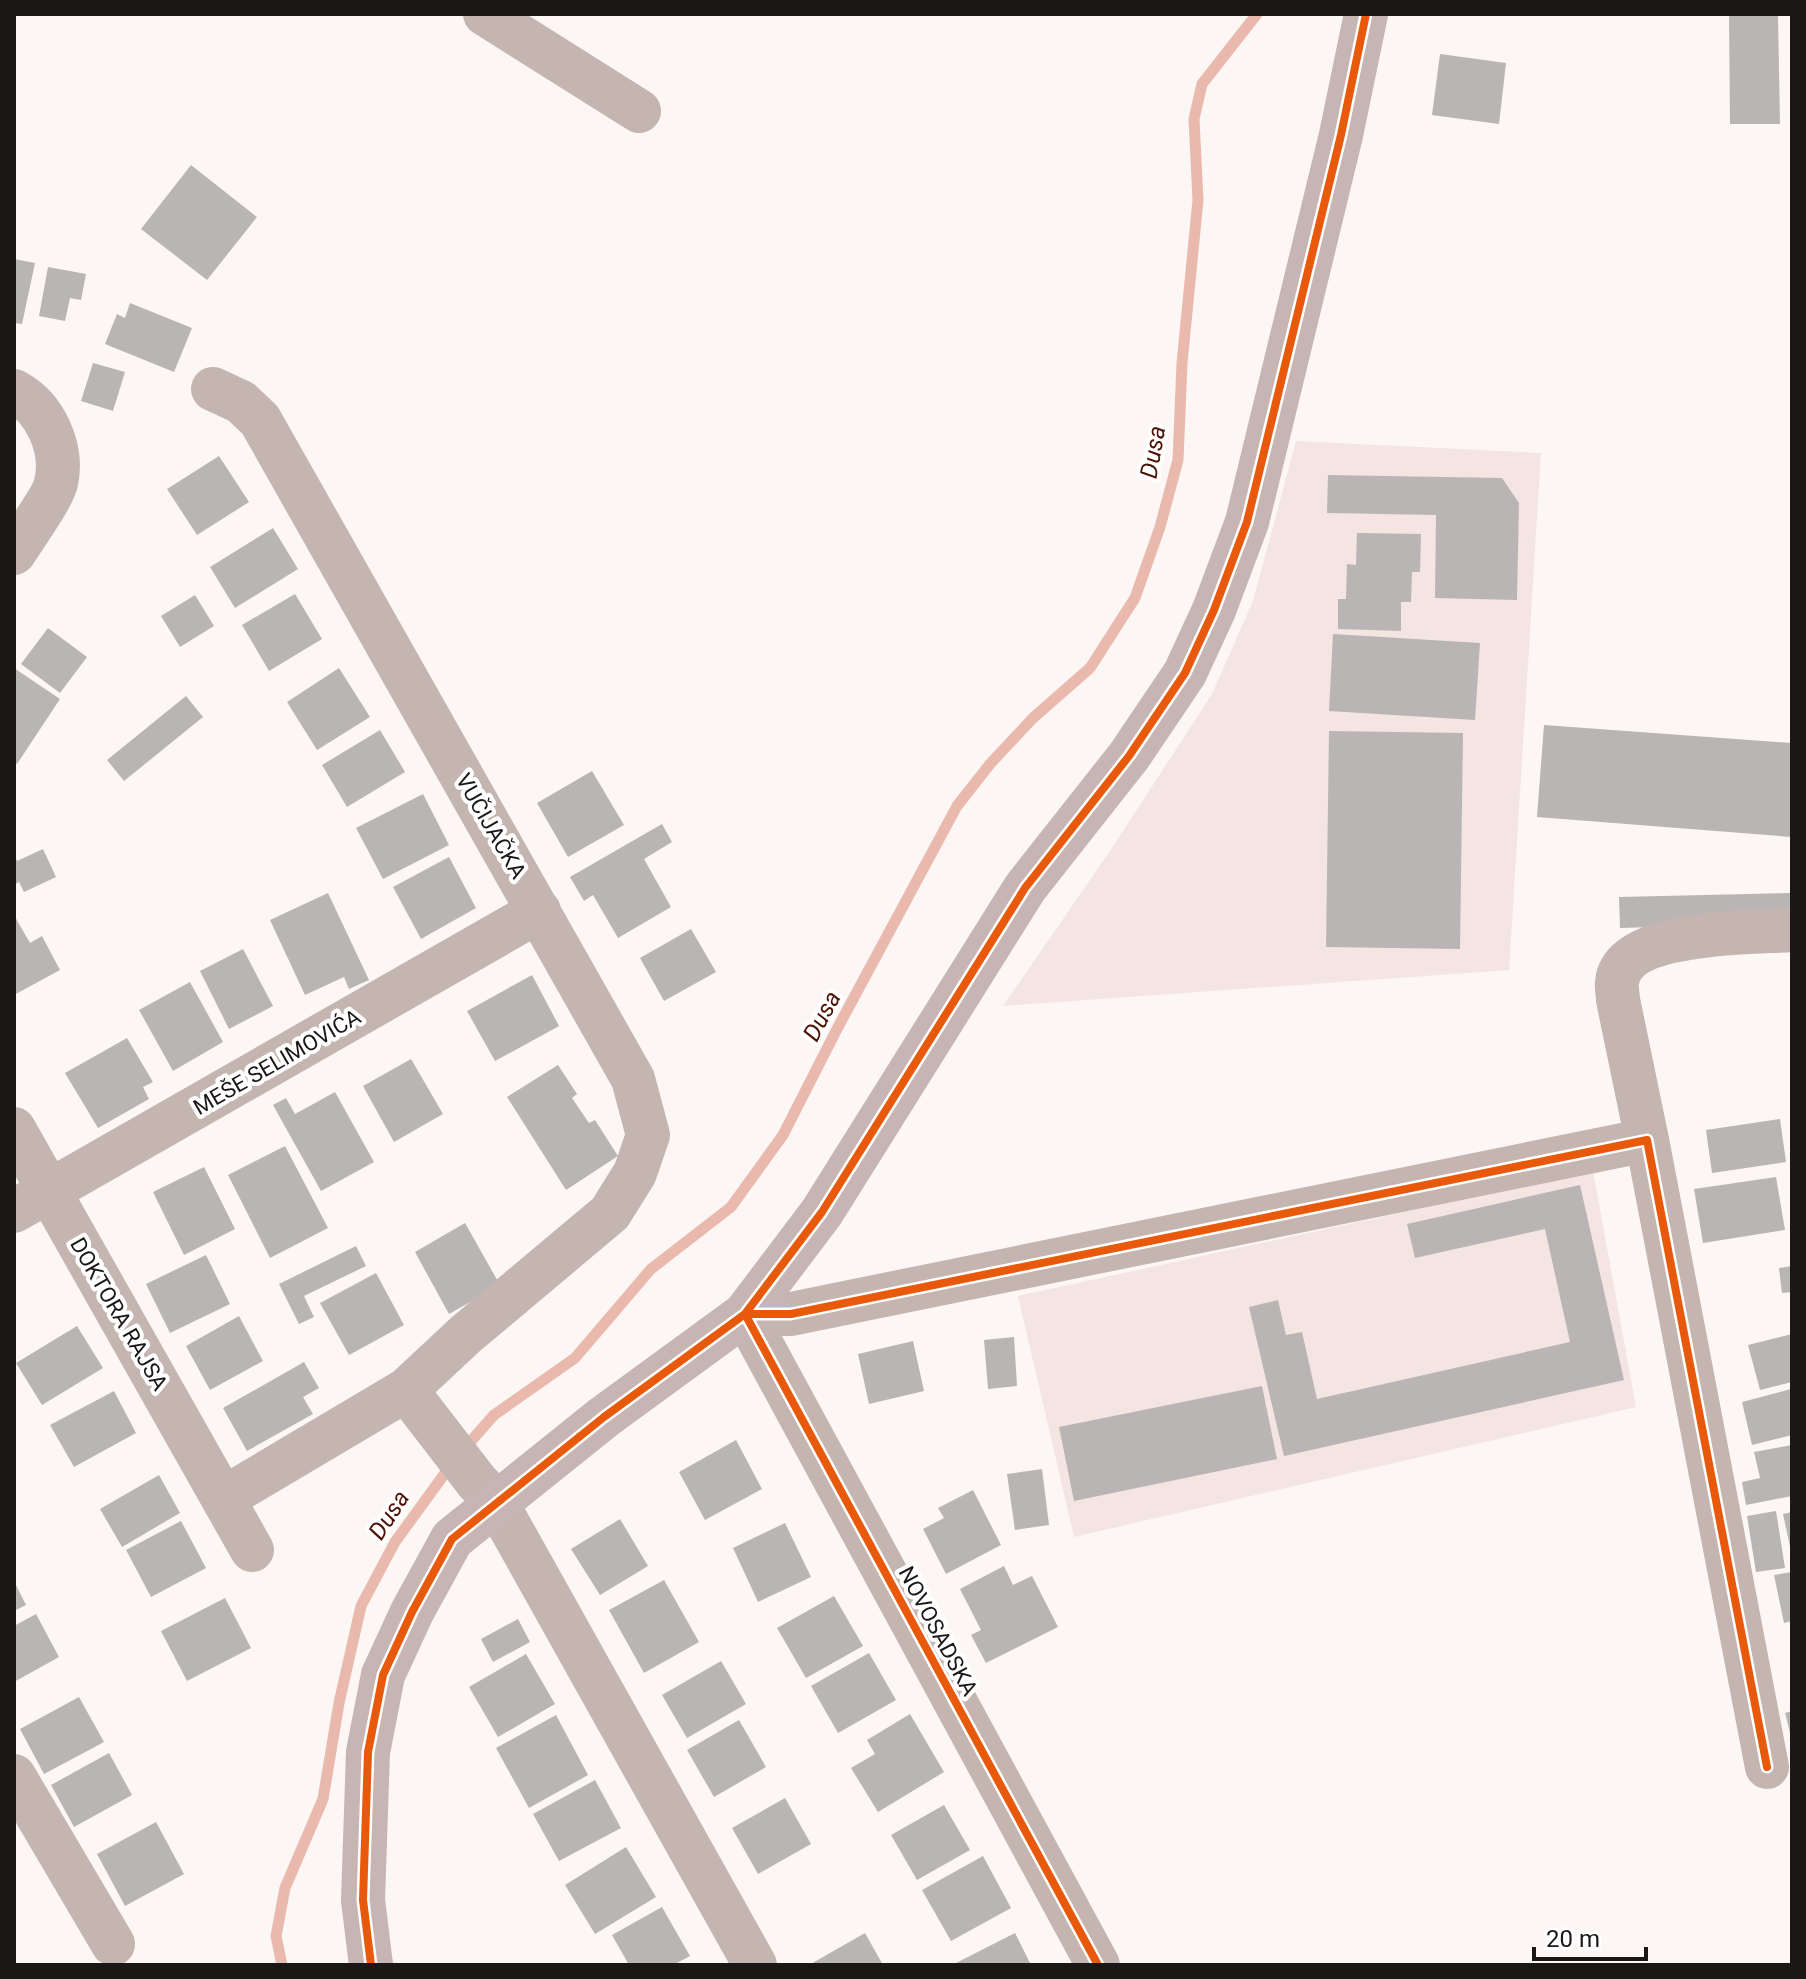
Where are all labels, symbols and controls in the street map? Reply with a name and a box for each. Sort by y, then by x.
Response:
water label: Dusa [1135,424,1171,480]
street label: VUČIJAČKA [451,769,532,884]
water label: Dusa [797,986,847,1046]
street label: MEŠE SELIMOVIĆA [188,1003,366,1120]
street label: DOKTORA RAJSA [65,1233,173,1395]
water label: Dusa [363,1485,415,1545]
street label: NOVOSADSKA [893,1562,983,1700]
scale bar [1534,1911,1646,1961]
text: 20 m [1546,1925,1600,1953]

